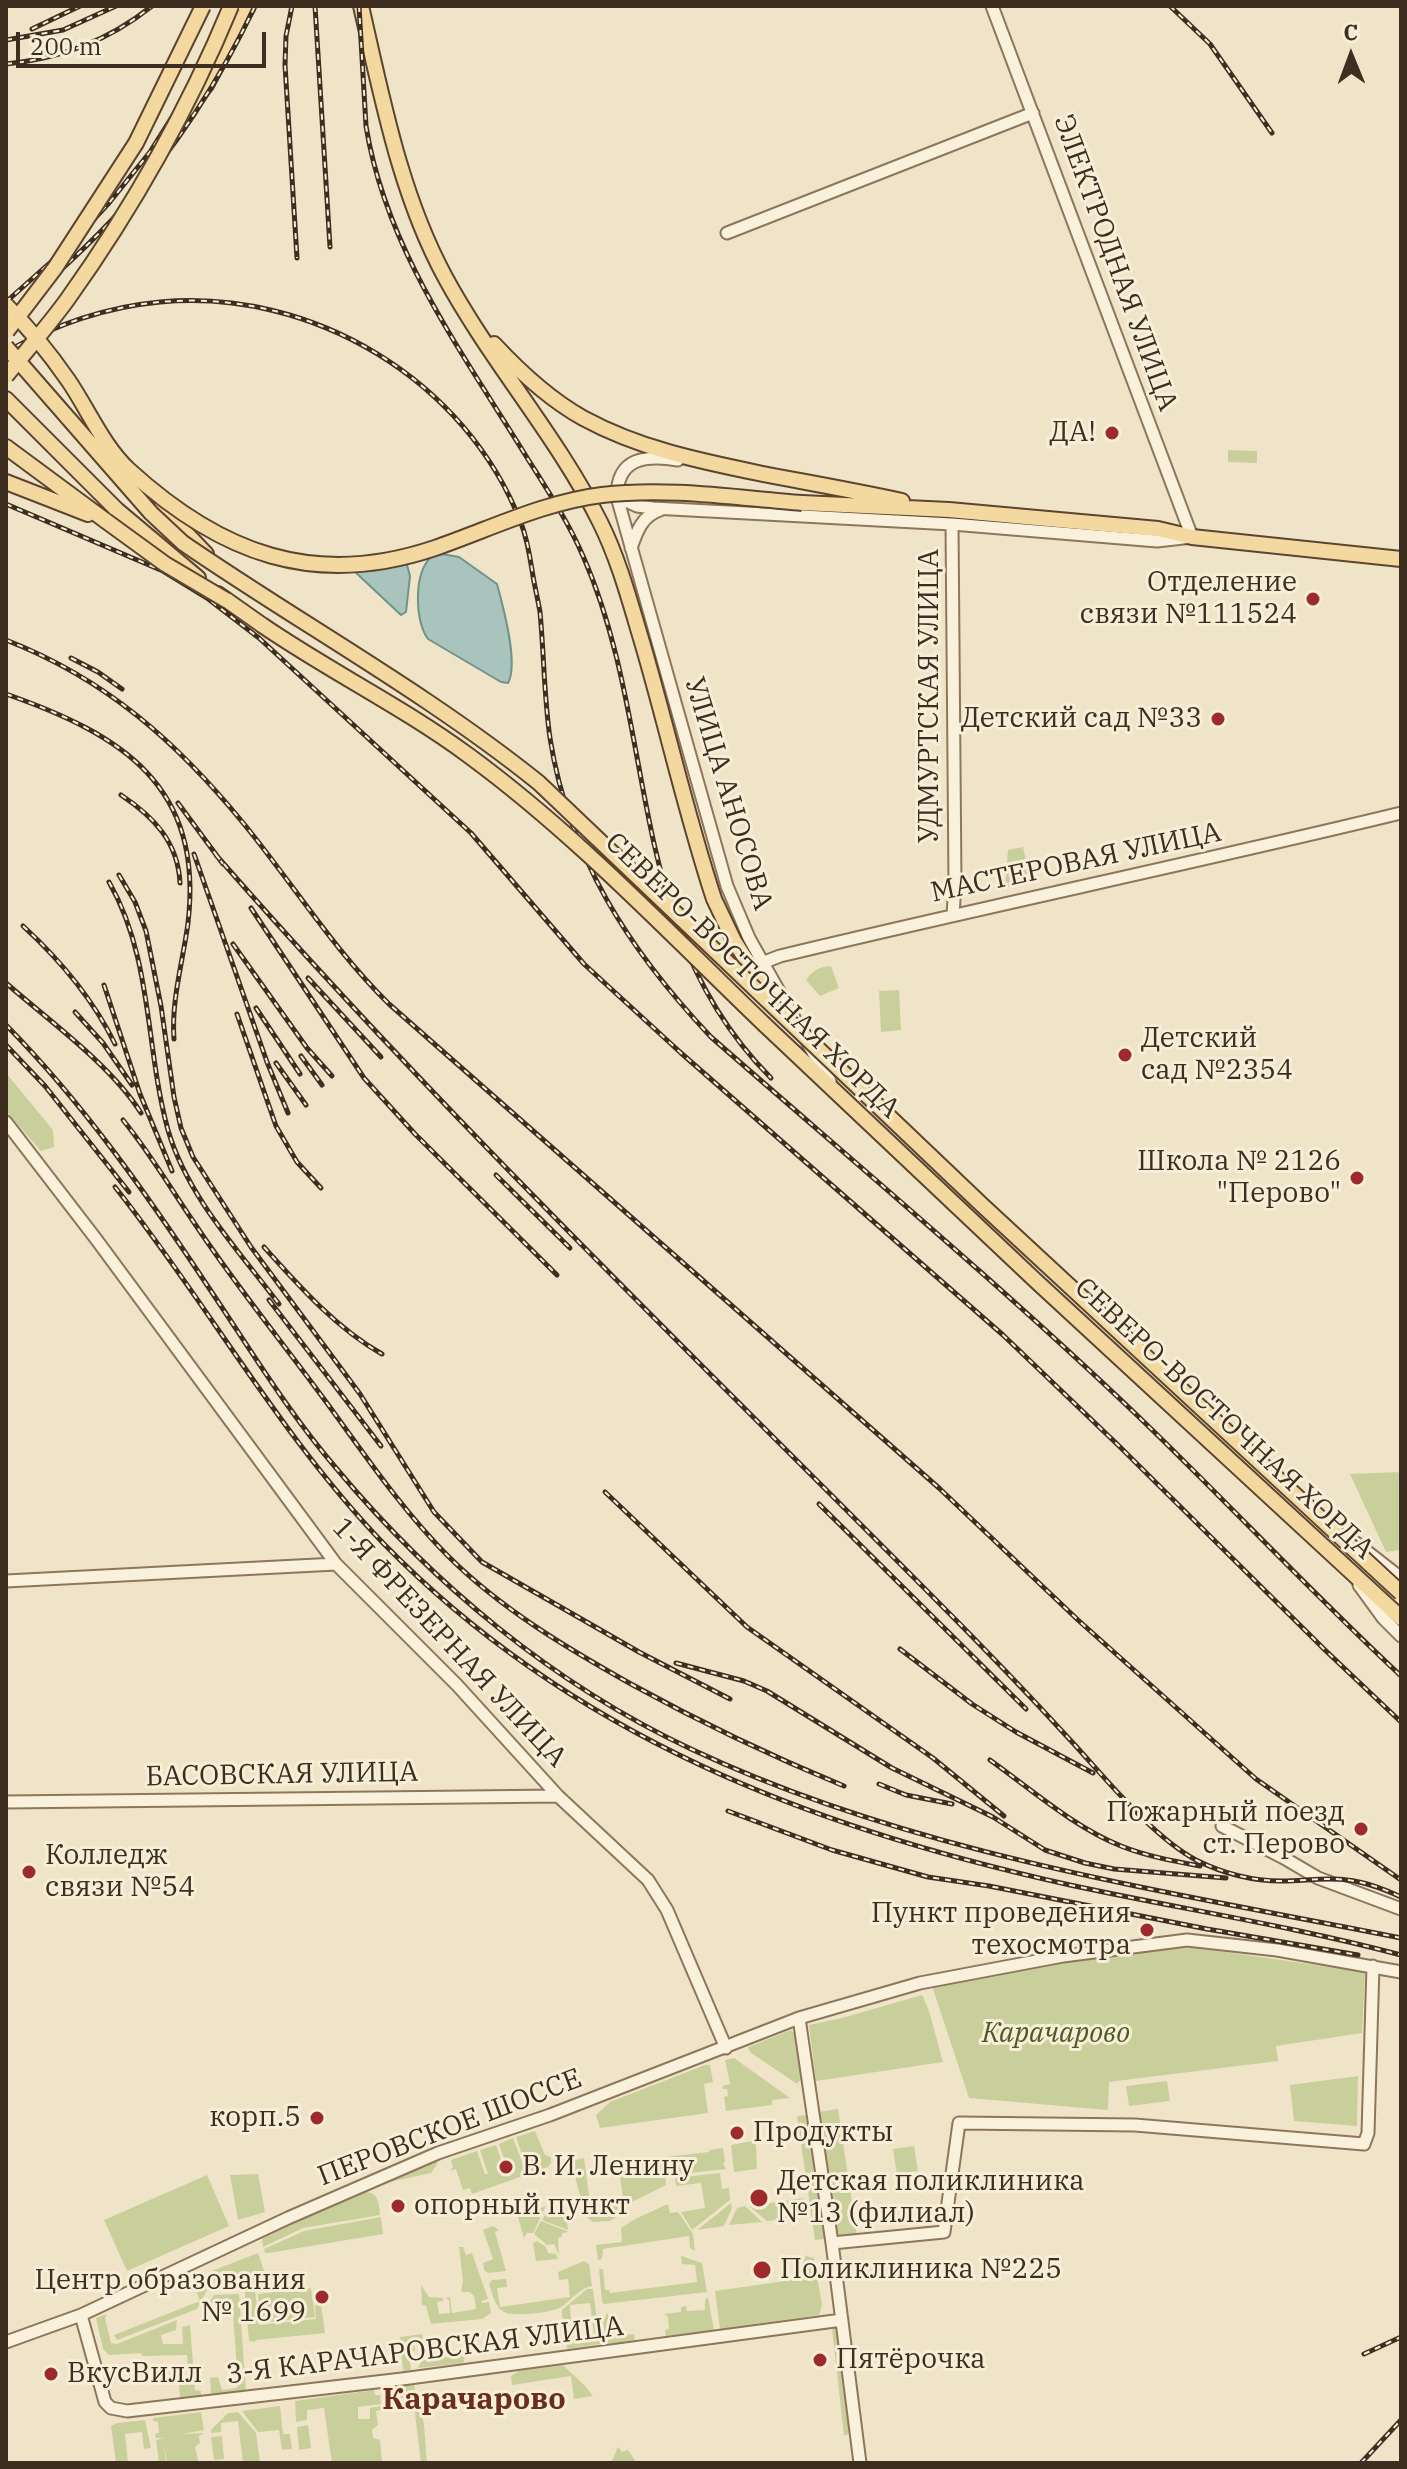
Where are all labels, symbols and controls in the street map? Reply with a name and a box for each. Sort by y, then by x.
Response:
scale bar [20,16,270,66]
north arrow [1311,16,1391,96]
text: С [1343,17,1358,46]
text: 200 m [30,30,102,62]
street label: ЭЛЕКТРОДНАЯ УЛИЦА [1046,110,1184,416]
place label: ДА! [1049,416,1096,450]
marker: ДА! [1103,424,1121,442]
street label: УДМУРТСКАЯ УЛИЦА [913,549,947,843]
place label: Отделение связи №111524 [1080,566,1297,632]
marker: Отделение связи №111524 [1304,590,1322,608]
street label: УЛИЦА АНОСОВА [677,674,779,914]
place label: Детский сад №33 [961,702,1202,736]
marker: Детский сад №33 [1209,710,1227,728]
street label: МАСТЕРОВАЯ УЛИЦА [928,816,1224,910]
street label: СЕВЕРО-ВОСТОЧНАЯ ХОРДА [598,826,906,1126]
place label: Детский сад №2354 [1141,1022,1293,1088]
marker: Детский сад №2354 [1116,1046,1134,1064]
place label: Школа № 2126 "Перово" [1137,1145,1341,1211]
marker: Школа № 2126 "Перово" [1348,1169,1366,1187]
street label: СЕВЕРО-ВОСТОЧНАЯ ХОРДА [1067,1271,1381,1567]
street label: 1-Я ФРЕЗЕРНАЯ УЛИЦА [325,1512,573,1774]
street label: БАСОВСКАЯ УЛИЦА [145,1756,419,1794]
place label: Пожарный поезд ст. Перово [1106,1796,1345,1862]
marker: Пожарный поезд ст. Перово [1352,1820,1370,1838]
place label: Колледж связи №54 [45,1839,195,1905]
marker: Колледж связи №54 [20,1863,38,1881]
place label: Пункт проведения техосмотра [871,1897,1131,1963]
marker: Пункт проведения техосмотра [1138,1921,1156,1939]
park label: Карачарово [982,2017,1130,2051]
street label: ПЕРОВСКОЕ ШОССЕ [313,2062,587,2194]
place label: корп.5 [209,2101,301,2135]
marker: корп.5 [308,2109,326,2127]
place label: Продукты [753,2116,894,2150]
marker: Продукты [728,2124,746,2142]
place label: В. И. Ленину [522,2150,694,2184]
marker: В. И. Ленину [497,2158,515,2176]
place label: Детская поликлиника №13 (филиал) [777,2165,1084,2231]
marker: Детская поликлиника №13 (филиал) [748,2187,770,2209]
place label: опорный пункт [414,2189,630,2223]
marker: опорный пункт [389,2197,407,2215]
place label: Поликлиника №225 [780,2253,1062,2287]
marker: Поликлиника №225 [751,2259,773,2281]
place label: Центр образования № 1699 [35,2264,306,2330]
marker: Центр образования № 1699 [313,2288,331,2306]
street label: 3-Я КАРАЧАРОВСКАЯ УЛИЦА [224,2310,626,2392]
place label: Пятёрочка [836,2343,986,2377]
marker: Пятёрочка [811,2351,829,2369]
place label: ВкусВилл [67,2357,202,2391]
marker: ВкусВилл [42,2365,60,2383]
district label: Карачарово [382,2382,566,2418]

